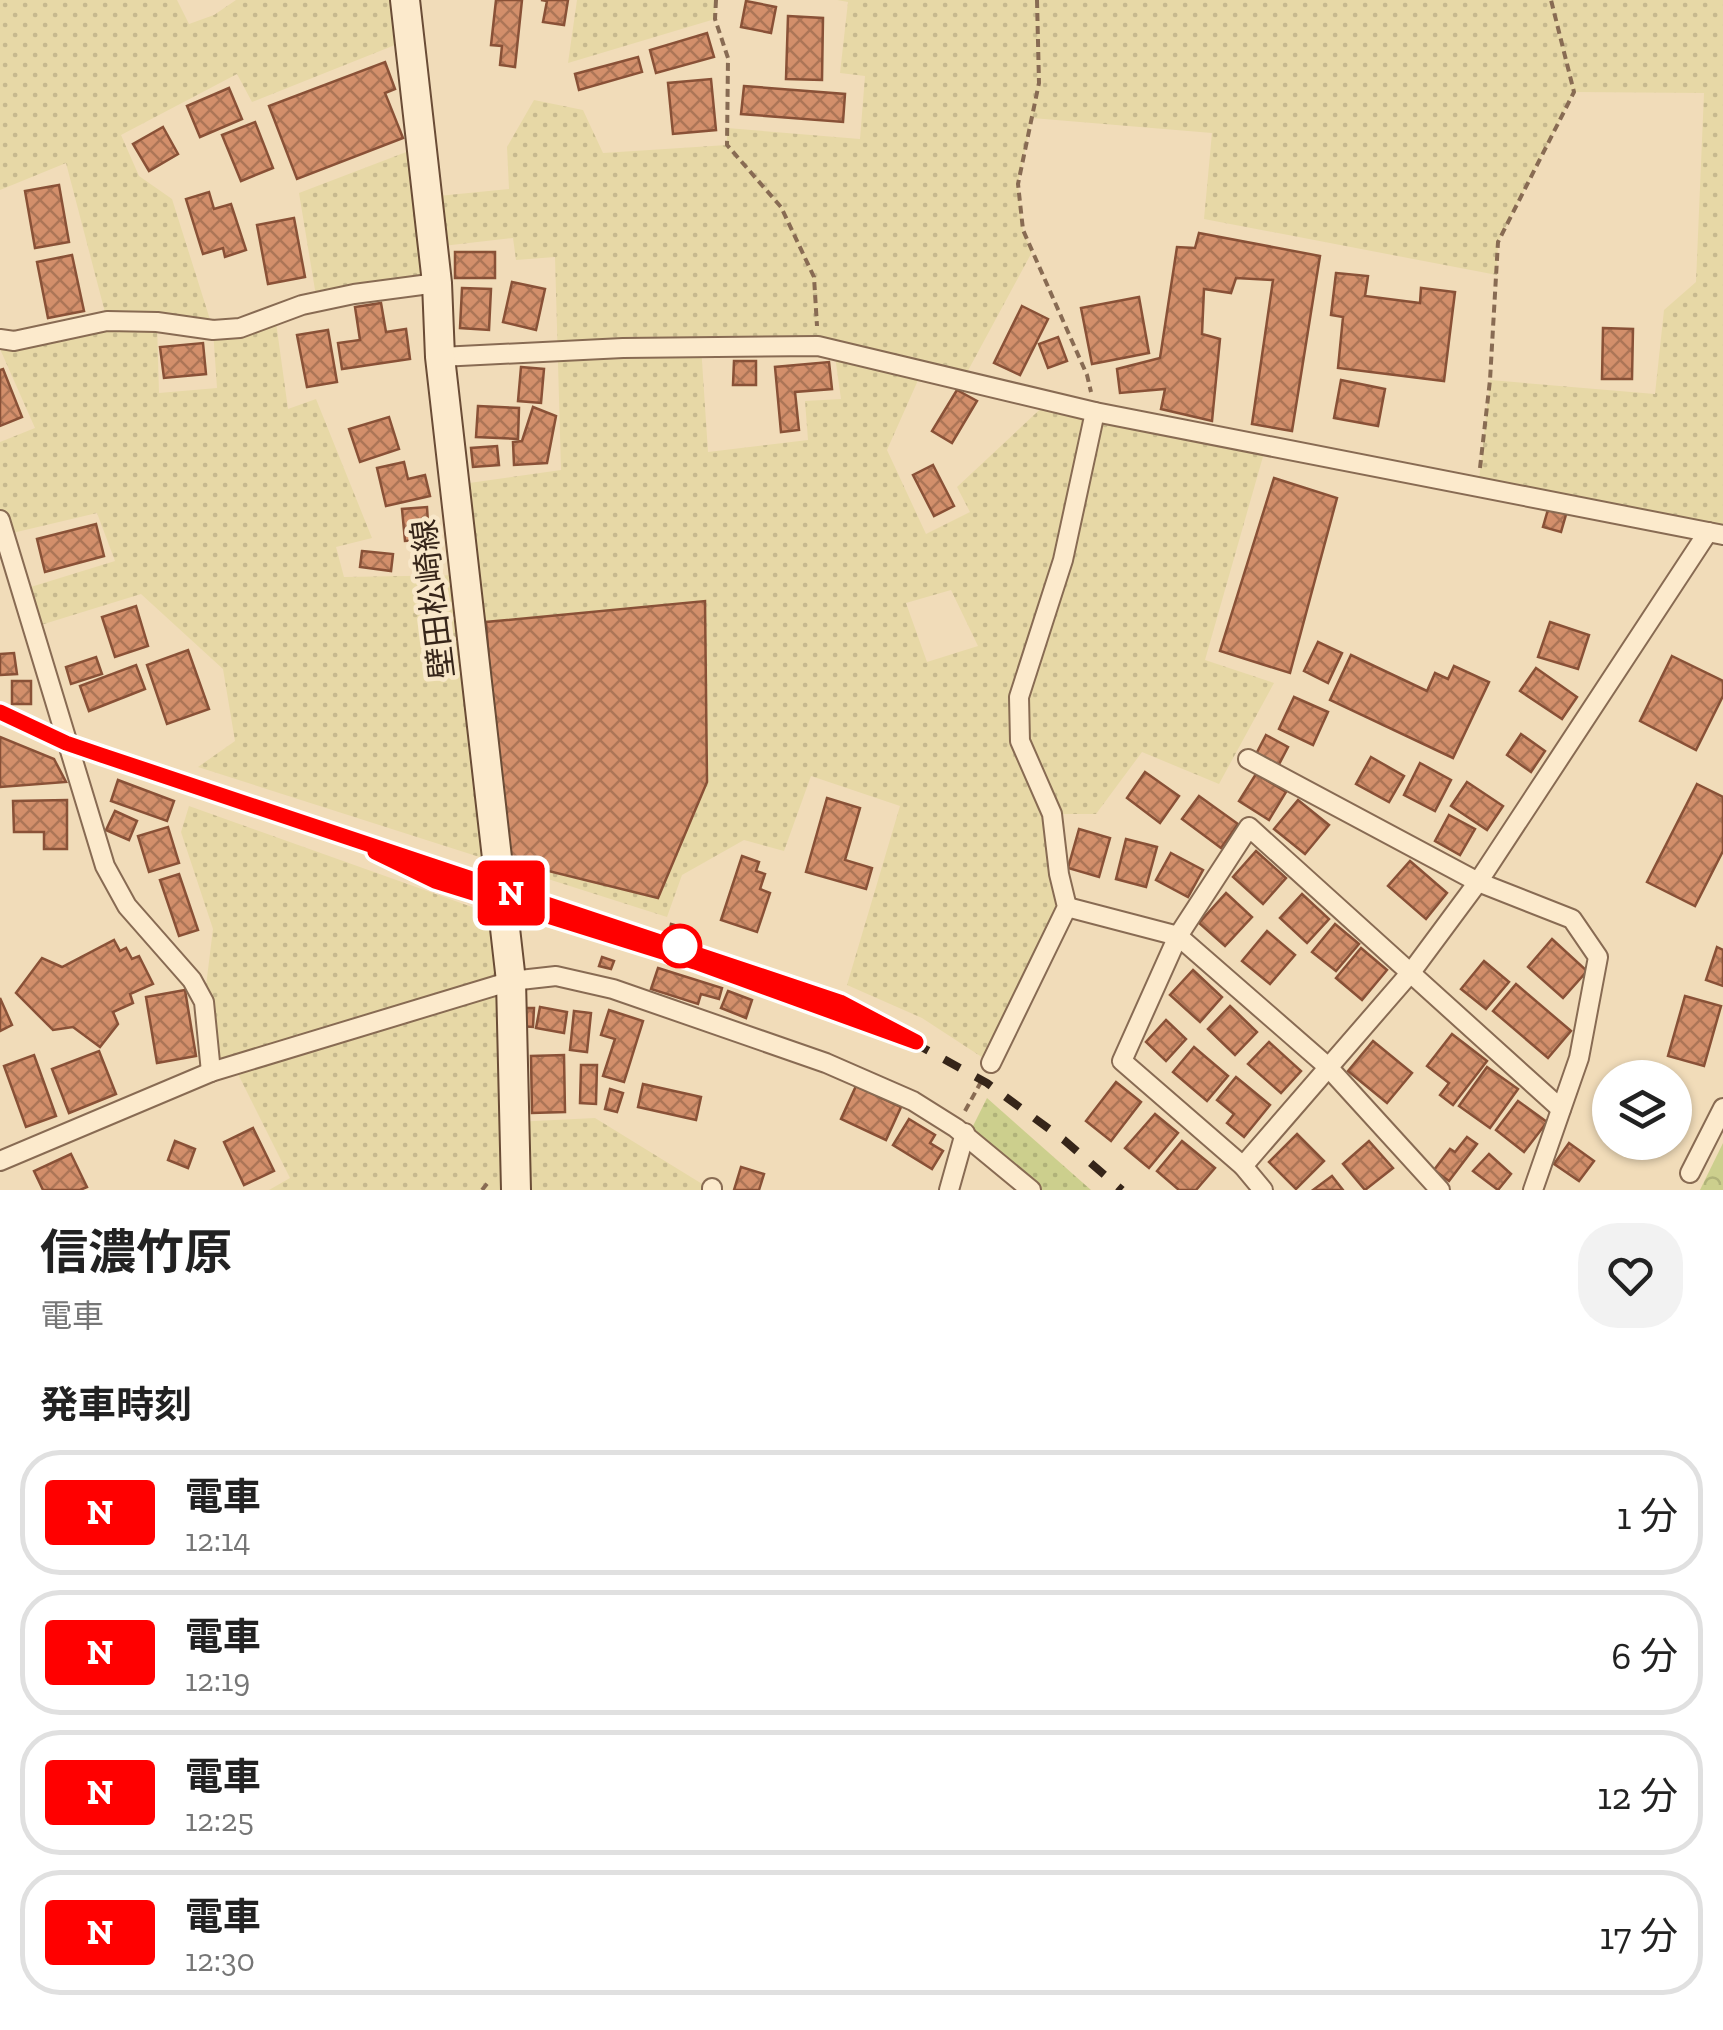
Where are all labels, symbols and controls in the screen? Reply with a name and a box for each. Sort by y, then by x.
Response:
street label: 壁田松崎線 [404,517,462,681]
line badge: N [478,860,544,926]
text: N [498,872,524,914]
unlabelled marker [659,925,701,967]
map controls [1592,1060,1692,1160]
button: layers [1592,1060,1692,1160]
button: heart [1578,1223,1683,1328]
text: 信濃竹原 [40,1224,232,1281]
text: 電車 [40,1297,104,1335]
text: 発車時刻 [40,1382,192,1428]
text: 電車 [185,1474,261,1520]
text: N [87,1491,113,1533]
text: 1 分 [1617,1493,1678,1539]
text: 12:14 [185,1521,251,1559]
text: 電車 [185,1614,261,1660]
text: N [87,1631,113,1673]
text: 6 分 [1611,1633,1678,1679]
text: 12:19 [185,1661,250,1699]
text: 電車 [185,1754,261,1800]
text: N [87,1771,113,1813]
text: 12 分 [1597,1773,1678,1819]
text: 12:25 [185,1801,254,1839]
text: 電車 [185,1894,261,1940]
text: N [87,1911,113,1953]
text: 17 分 [1599,1913,1678,1959]
text: 12:30 [185,1941,255,1979]

